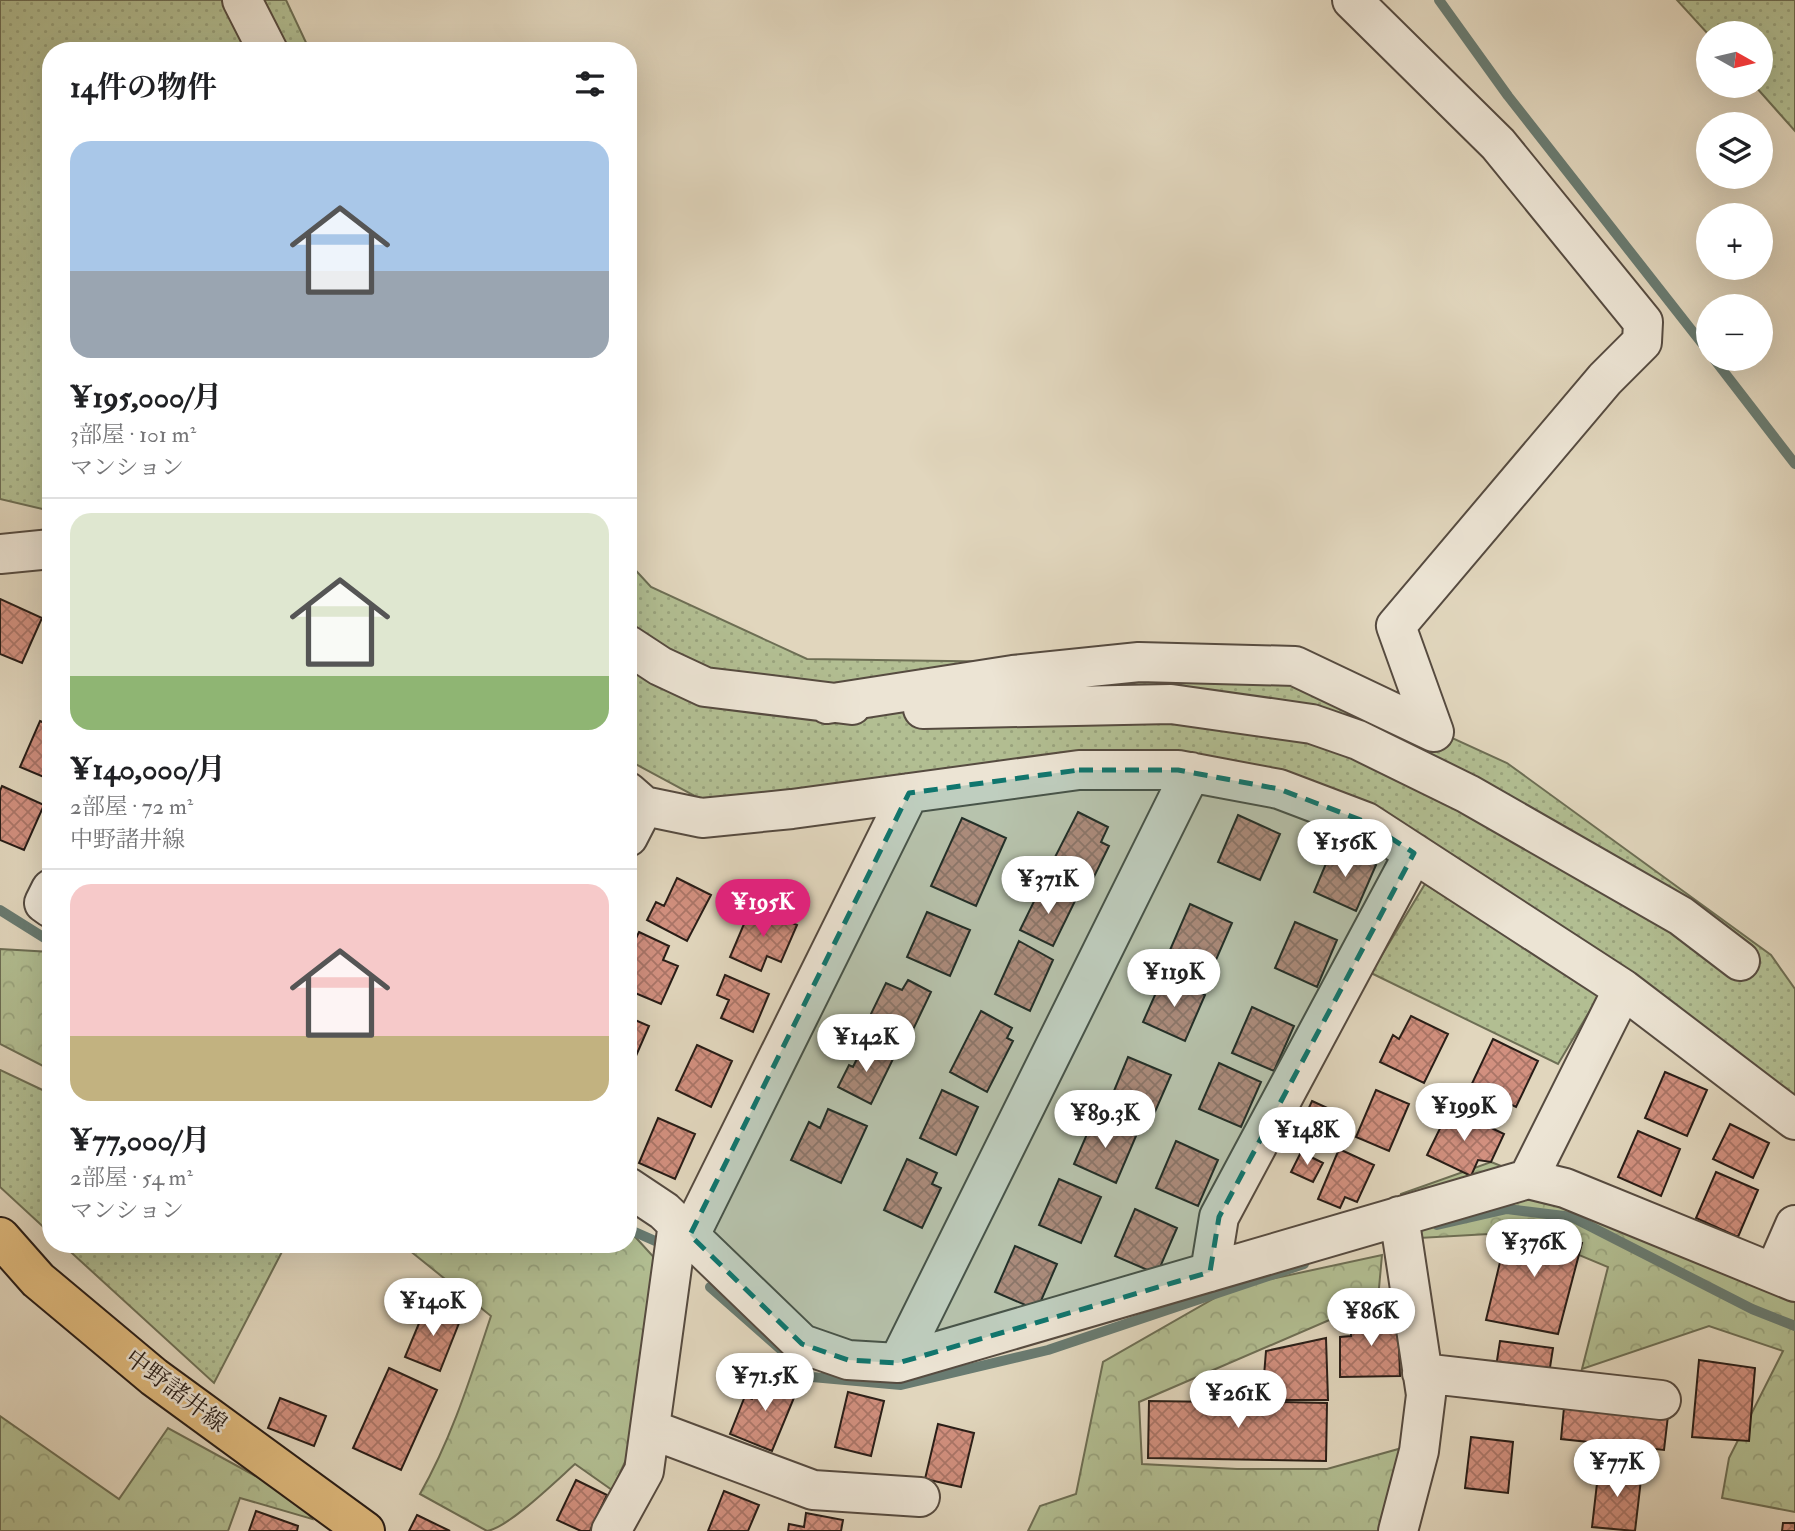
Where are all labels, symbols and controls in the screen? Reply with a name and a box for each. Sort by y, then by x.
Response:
north arrow [1696,21,1773,98]
map controls [1696,21,1773,371]
icon: filters [571,65,609,103]
text: 14件の物件 [70,69,217,106]
button: layers [1696,112,1773,189]
icon: home [277,187,403,313]
button: + [1696,203,1773,280]
button: − [1696,294,1773,371]
text: ¥195,000/月 [70,379,222,416]
text: 3部屋 · 101 m² [70,420,196,449]
text: マンション [70,453,184,482]
icon: home [277,559,403,685]
text: ¥140,000/月 [70,751,226,788]
text: 2部屋 · 72 m² [70,792,193,821]
pin: ¥156K [1296,820,1394,879]
text: 中野諸井線 [70,825,185,854]
text: ¥156K [1313,827,1377,856]
pin: ¥371K [999,856,1097,916]
text: ¥371K [1018,864,1078,893]
pin: ¥195K [714,880,812,939]
text: ¥195K [731,887,795,916]
icon: home [277,930,403,1056]
pin: ¥119K [1125,950,1223,1009]
text: ¥119K [1143,957,1205,986]
pin: ¥142K [817,1014,915,1074]
text: ¥142K [833,1022,899,1051]
pin: ¥199K [1415,1084,1513,1143]
pin: ¥89.3K [1048,1090,1162,1150]
text: ¥199K [1431,1091,1497,1120]
text: ¥89.3K [1070,1098,1140,1127]
pin: ¥148K [1258,1108,1356,1167]
text: ¥148K [1275,1115,1339,1144]
text: ¥77,000/月 [70,1122,211,1159]
text: 2部屋 · 54 m² [70,1163,193,1192]
text: マンション [70,1196,184,1225]
pin: ¥376K [1485,1220,1583,1279]
text: ¥376K [1502,1227,1566,1256]
pin: ¥140K [384,1278,482,1338]
text: ¥140K [400,1286,466,1315]
pin: ¥86K [1330,1288,1412,1348]
text: ¥86K [1343,1296,1399,1325]
street label: 中野諸井線 [119,1343,233,1439]
pin: ¥71.5K [708,1354,822,1413]
text: ¥71.5K [732,1361,798,1390]
pin: ¥261K [1189,1370,1287,1430]
text: ¥261K [1206,1378,1270,1407]
pin: ¥77K [1576,1440,1658,1499]
text: ¥77K [1590,1447,1644,1476]

